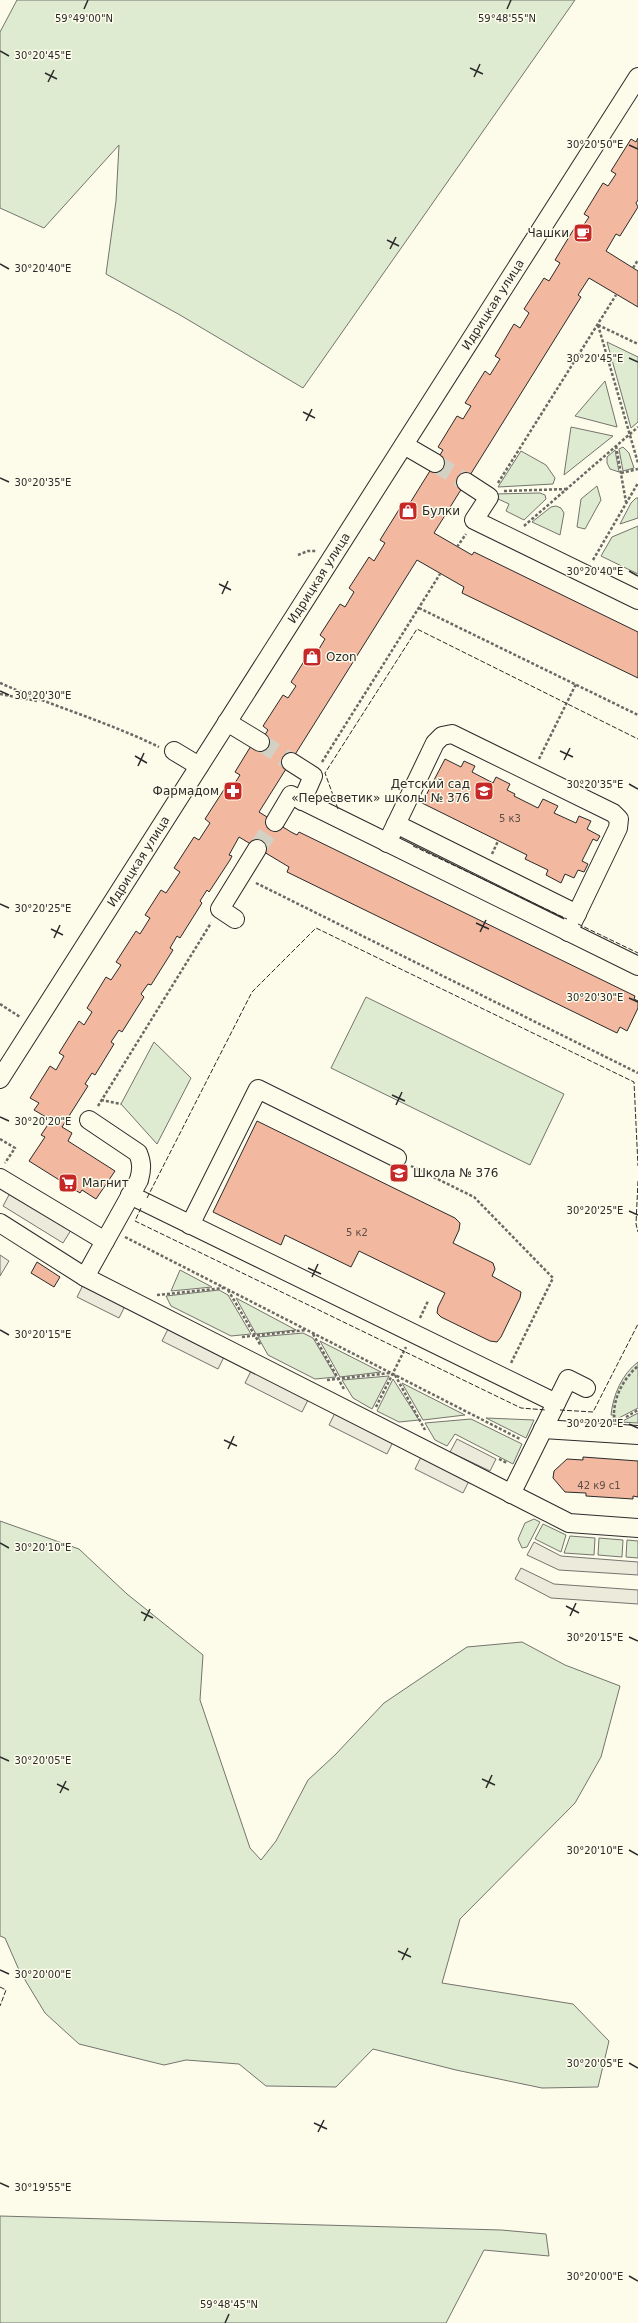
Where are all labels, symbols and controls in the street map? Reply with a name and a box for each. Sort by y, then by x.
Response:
text: 59°49'00"N [55,13,113,24]
text: 59°48'55"N [478,13,536,24]
text: 30°20'45"E [15,50,71,61]
text: 30°20'50"E [567,139,623,150]
cafe icon: Чашки [572,222,594,244]
place label: Чашки [527,226,569,240]
street label: Идрицкая улица [459,257,527,353]
text: 30°20'40"E [15,263,71,274]
text: 30°20'45"E [567,353,623,364]
text: 30°20'35"E [15,477,71,488]
shop icon: Булки [397,500,419,522]
place label: Булки [422,504,460,518]
street label: Идрицкая улица [285,530,353,626]
text: 30°20'40"E [567,566,623,577]
shop icon: Ozon [301,646,323,668]
place label: Ozon [326,650,357,664]
text: 30°20'30"E [15,690,71,701]
place label: Детский сад «Пересветик» школы № 376 [291,777,470,805]
text: 30°20'35"E [567,779,623,790]
pharmacy icon: Фармадом [222,780,244,802]
school or university icon: Детский сад «Пересветик» школы № 376 [473,780,495,802]
place label: Фармадом [153,784,219,798]
street label: Идрицкая улица [105,813,173,909]
house number: 5 к3 [499,813,521,824]
text: 30°20'25"E [15,903,71,914]
text: 30°20'30"E [567,992,623,1003]
text: 30°20'20"E [15,1116,71,1127]
school or university icon: Школа № 376 [388,1162,410,1184]
place label: Школа № 376 [413,1166,498,1180]
supermarket icon: Магнит [57,1172,79,1194]
place label: Магнит [82,1176,129,1190]
text: 30°20'25"E [567,1205,623,1216]
house number: 5 к2 [346,1227,368,1238]
text: 30°20'15"E [15,1329,71,1340]
text: 30°20'20"E [567,1418,623,1429]
house number: 42 к9 с1 [577,1480,621,1491]
text: 30°20'10"E [15,1542,71,1553]
text: 30°20'15"E [567,1632,623,1643]
text: 30°20'05"E [15,1755,71,1766]
text: 30°20'10"E [567,1845,623,1856]
text: 30°20'00"E [15,1969,71,1980]
text: 30°20'05"E [567,2058,623,2069]
text: 30°19'55"E [15,2182,71,2193]
text: 30°20'00"E [567,2271,623,2282]
text: 59°48'45"N [200,2299,258,2310]

